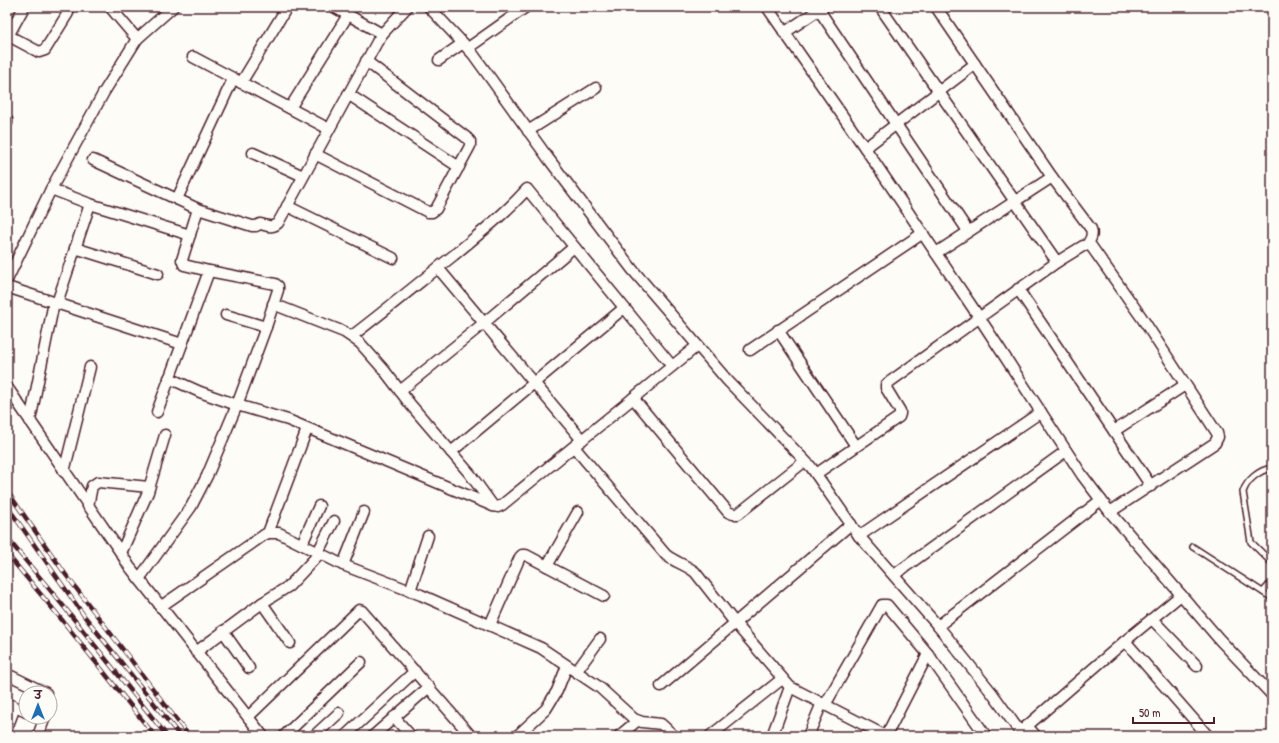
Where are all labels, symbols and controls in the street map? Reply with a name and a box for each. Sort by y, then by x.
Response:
north arrow [18,685,58,725]
text: उ [33,688,43,702]
scale bar [1133,699,1214,725]
text: 50 m [1139,704,1160,721]

